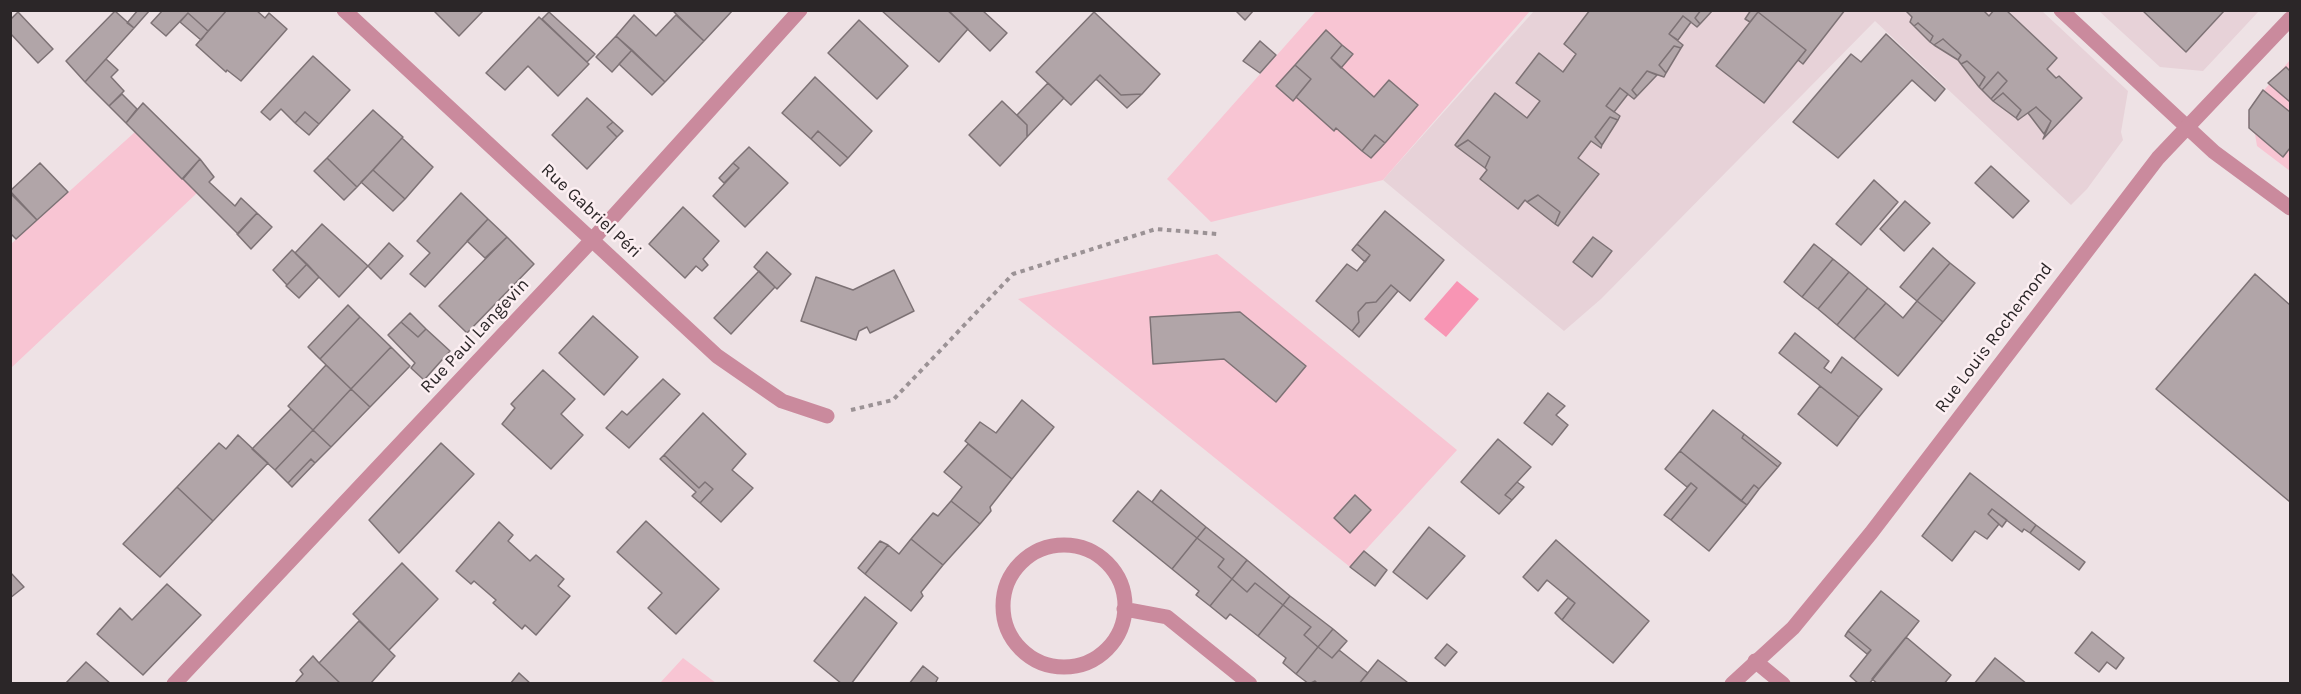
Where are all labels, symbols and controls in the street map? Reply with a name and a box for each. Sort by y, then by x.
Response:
street label: Rue Gabriel Péri [536,159,646,263]
street label: Rue Louis Rochemond [1931,259,2057,417]
street label: Rue Paul Langevin [416,274,534,398]

